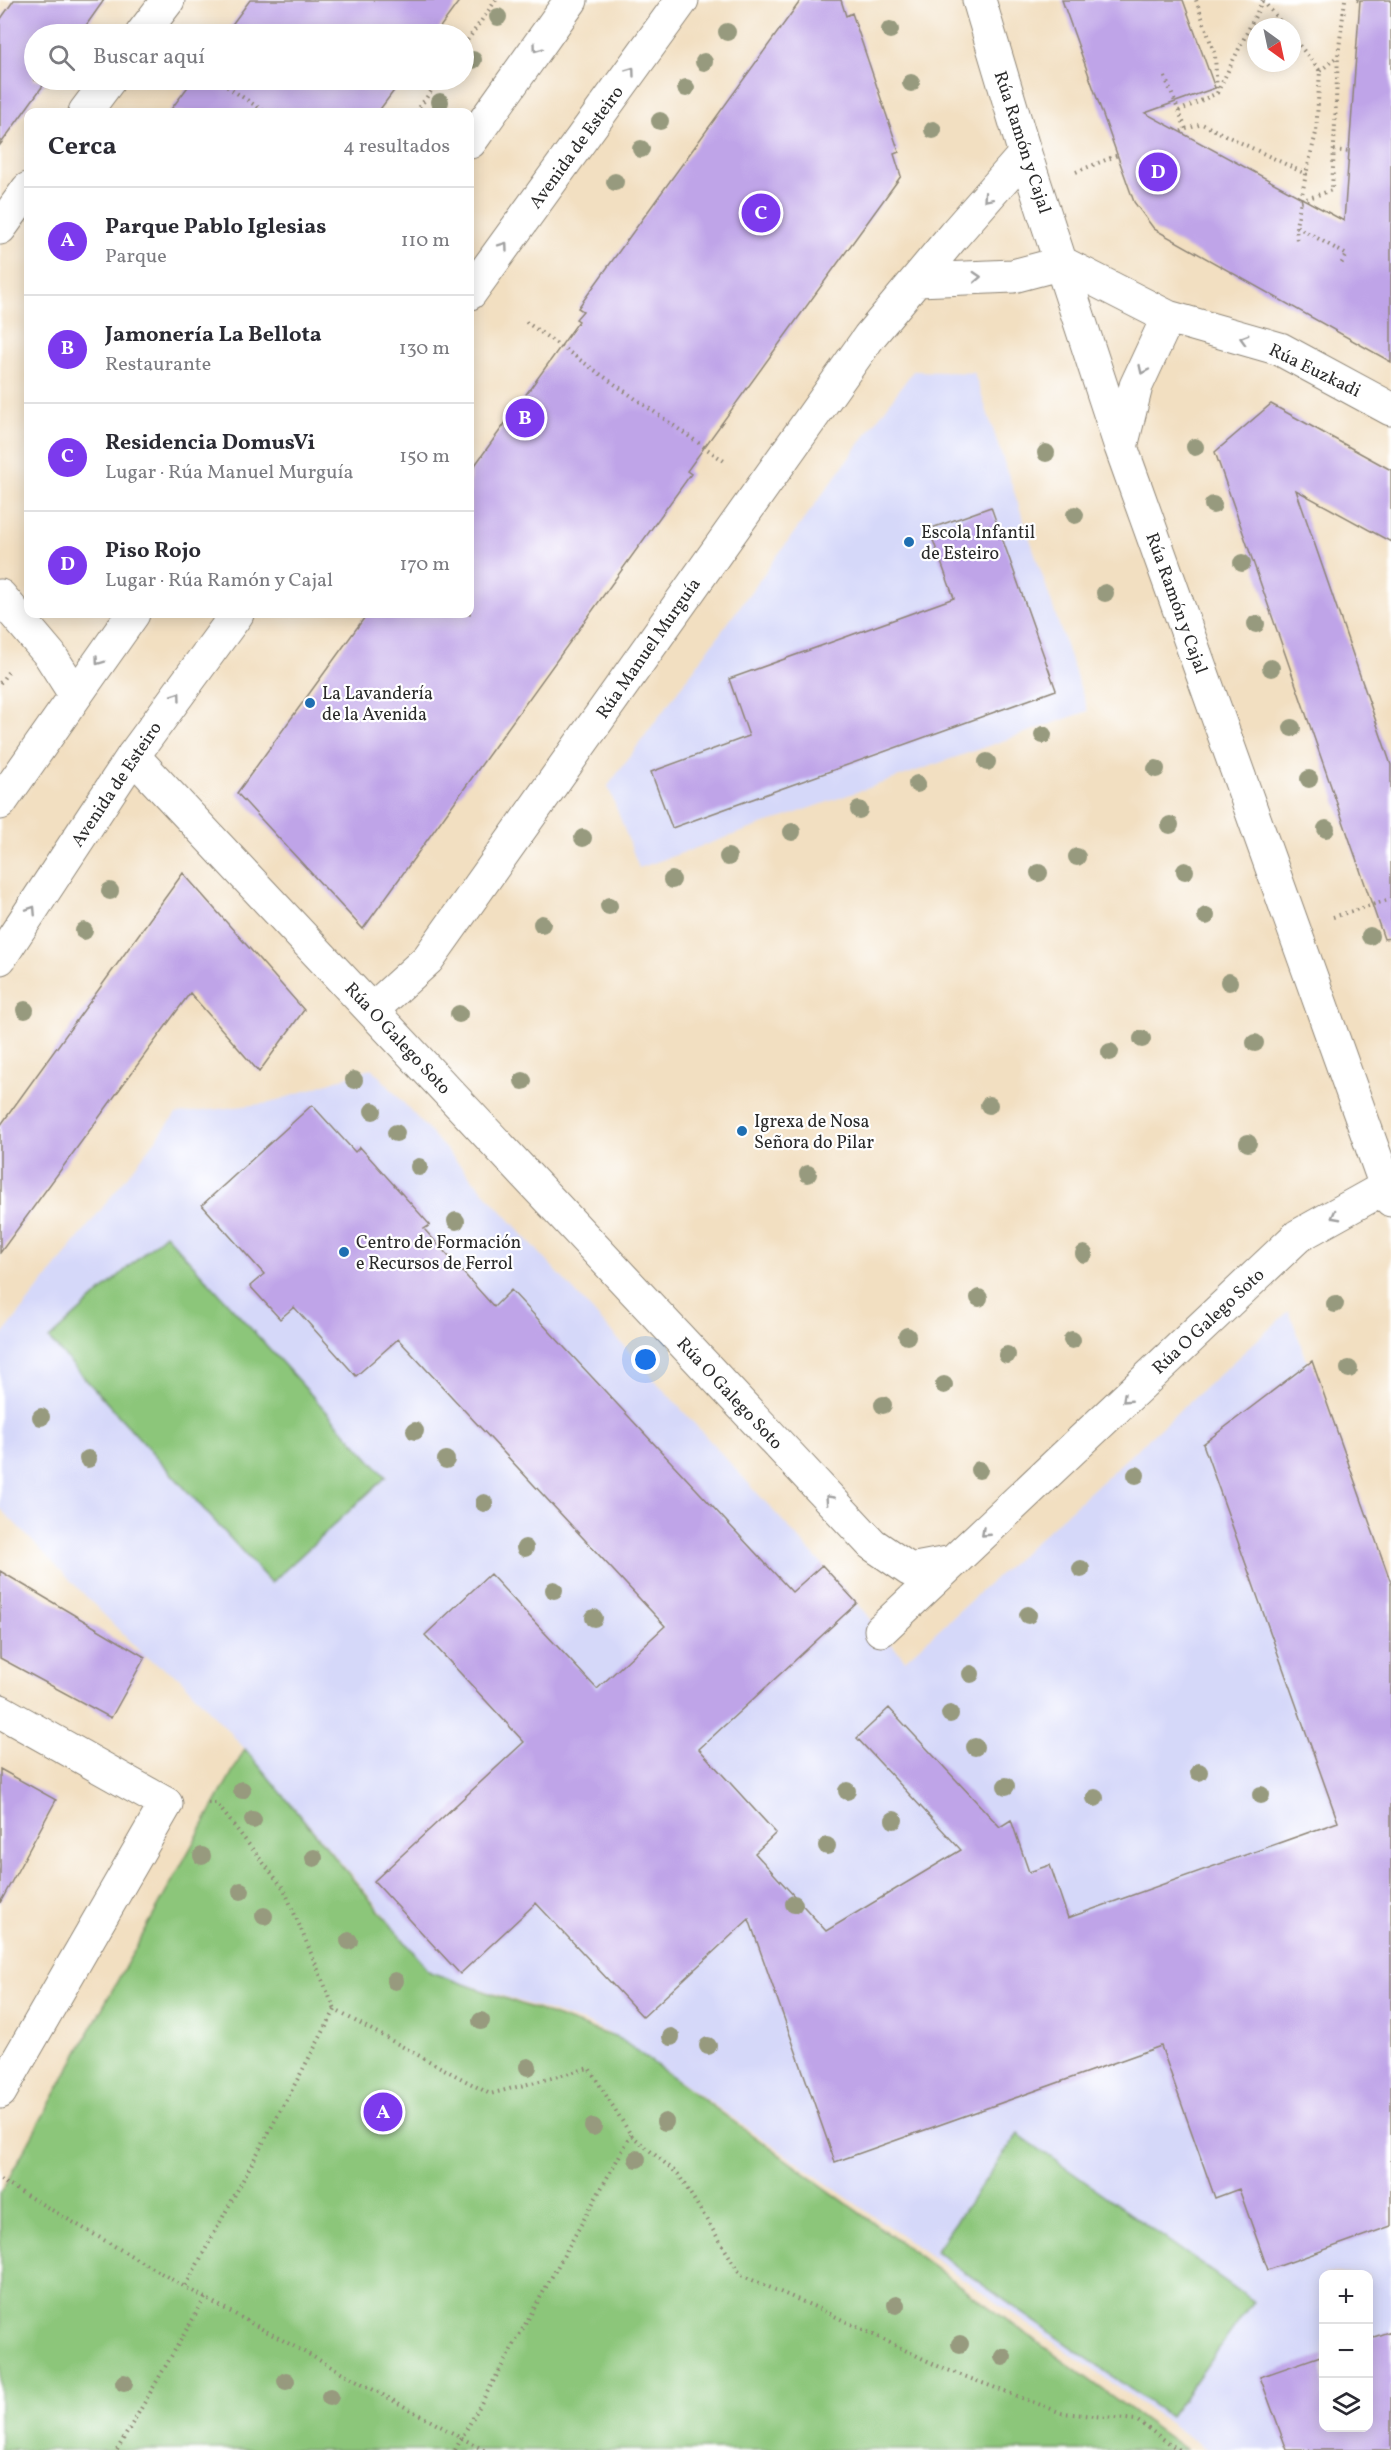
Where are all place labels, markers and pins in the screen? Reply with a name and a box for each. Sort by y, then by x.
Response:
pin: D [1138,150,1178,195]
pin: C [742,190,780,236]
pin: B [506,396,544,440]
place label: Escola Infantil de Esteiro [921,521,1035,567]
marker: Escola Infantil de Esteiro [902,535,916,549]
place label: La Lavandería de la Avenida [322,682,433,728]
marker: La Lavandería de la Avenida [303,696,317,710]
place label: Igrexa de Nosa Señora do Pilar [754,1110,874,1156]
marker: Igrexa de Nosa Señora do Pilar [735,1124,749,1138]
place label: Centro de Formación e Recursos de Ferrol [356,1231,522,1277]
marker: Centro de Formación e Recursos de Ferrol [337,1245,351,1259]
pin: A [364,2090,403,2134]

